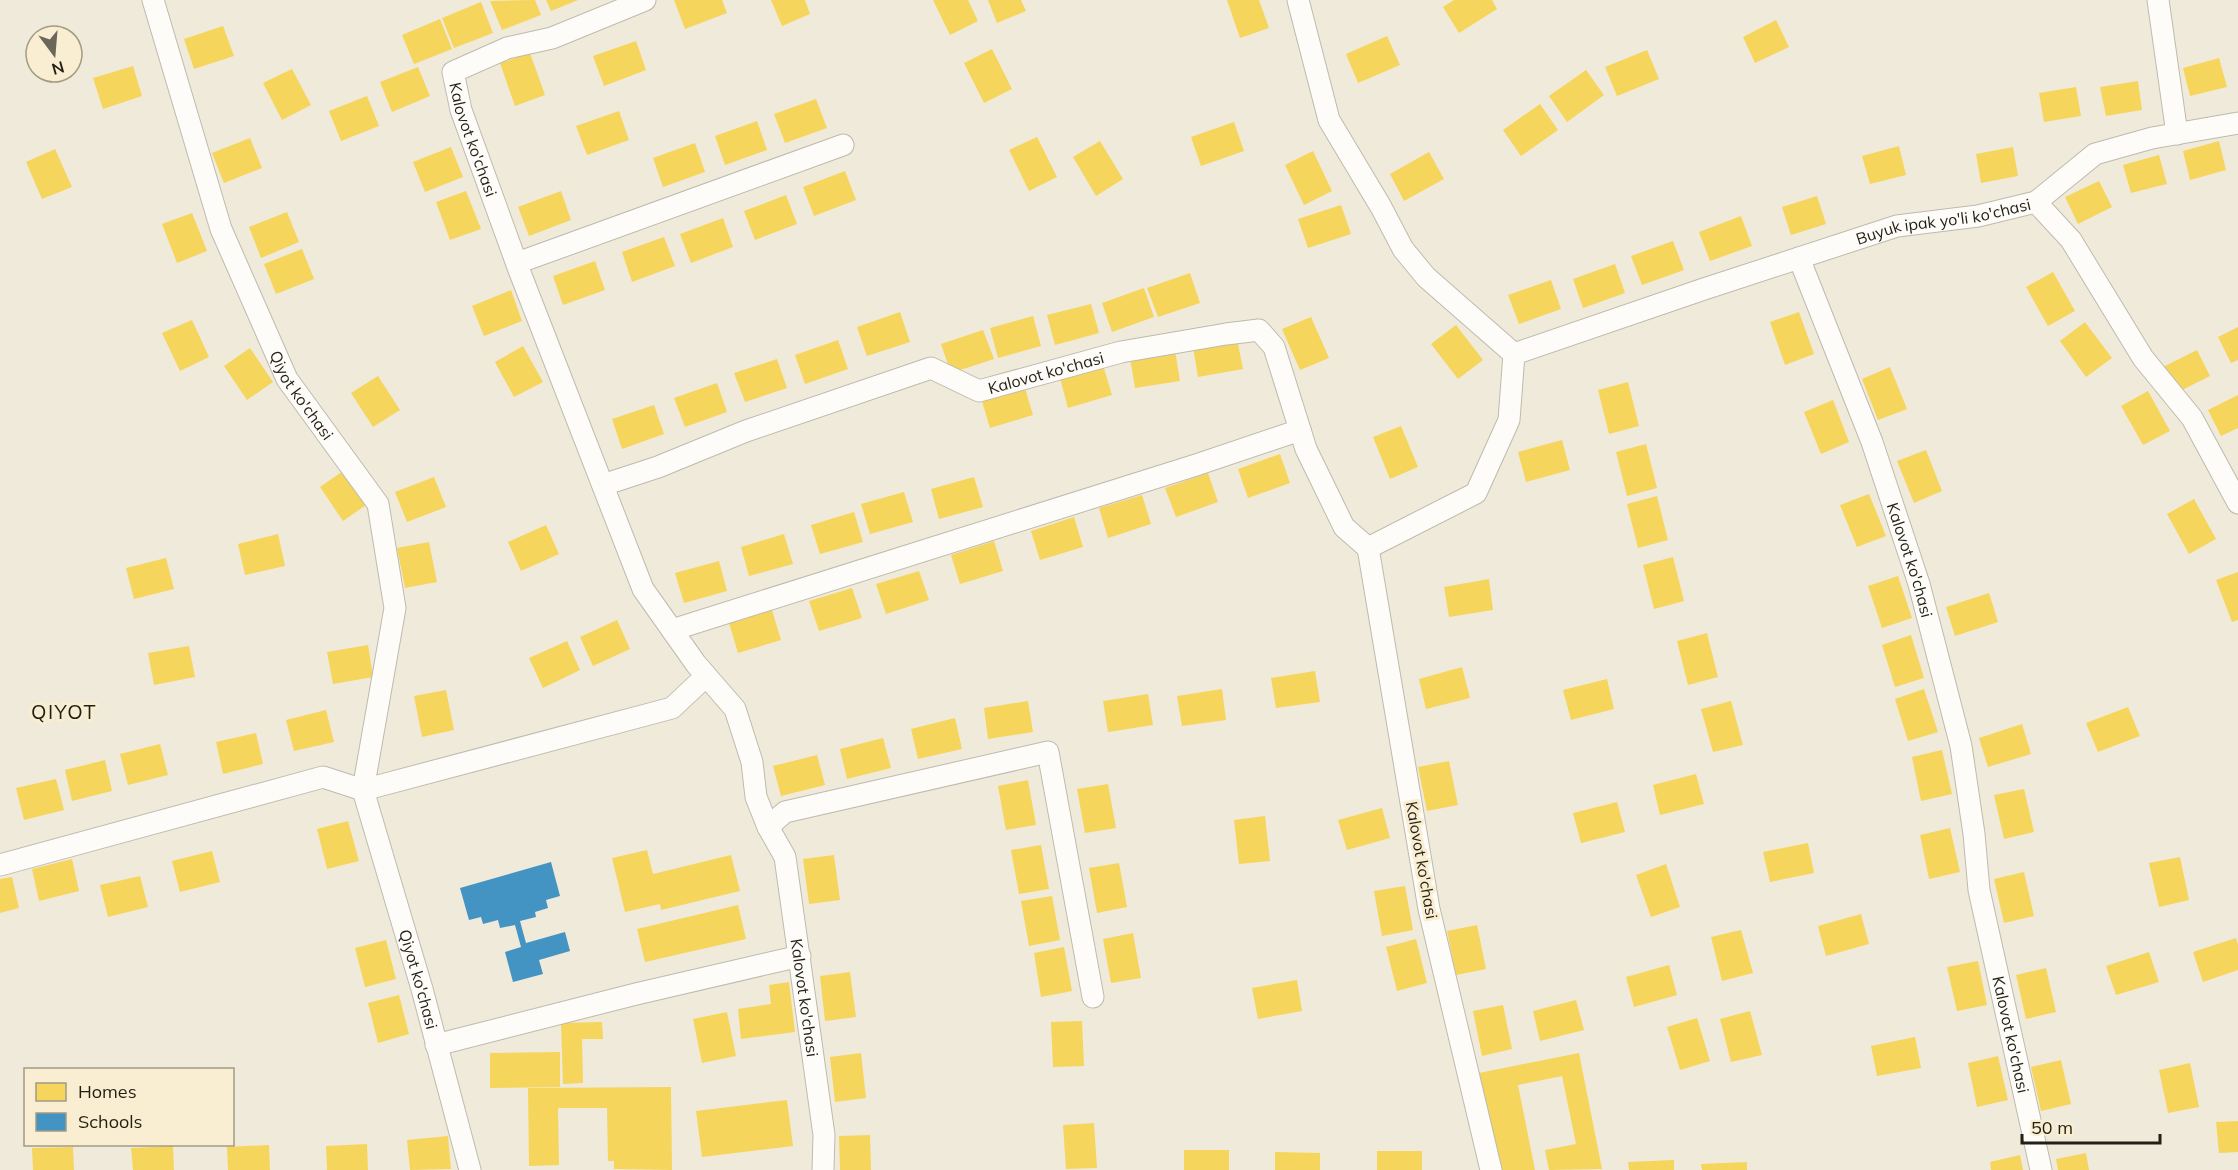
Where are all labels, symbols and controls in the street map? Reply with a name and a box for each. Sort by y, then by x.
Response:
north arrow [24,24,84,84]
text: N [50,57,67,80]
street label: Kalovot ko'chasi [445,80,501,199]
street label: Buyuk ipak yo'li ko'chasi [1853,194,2033,249]
street label: Qiyot ko'chasi [266,347,338,444]
street label: Kalovot ko'chasi [986,347,1106,398]
street label: Kalovot ko'chasi [1883,500,1937,620]
district label: QIYOT [31,699,97,724]
street label: Kalovot ko'chasi [1402,800,1442,920]
street label: Qiyot ko'chasi [395,927,442,1031]
street label: Kalovot ko'chasi [787,937,823,1058]
street label: Kalovot ko'chasi [1988,974,2034,1095]
legend [24,1068,234,1146]
text: Homes [78,1080,137,1103]
scale bar [2022,1107,2160,1145]
text: Schools [78,1110,143,1133]
text: 50 m [2031,1116,2073,1139]

